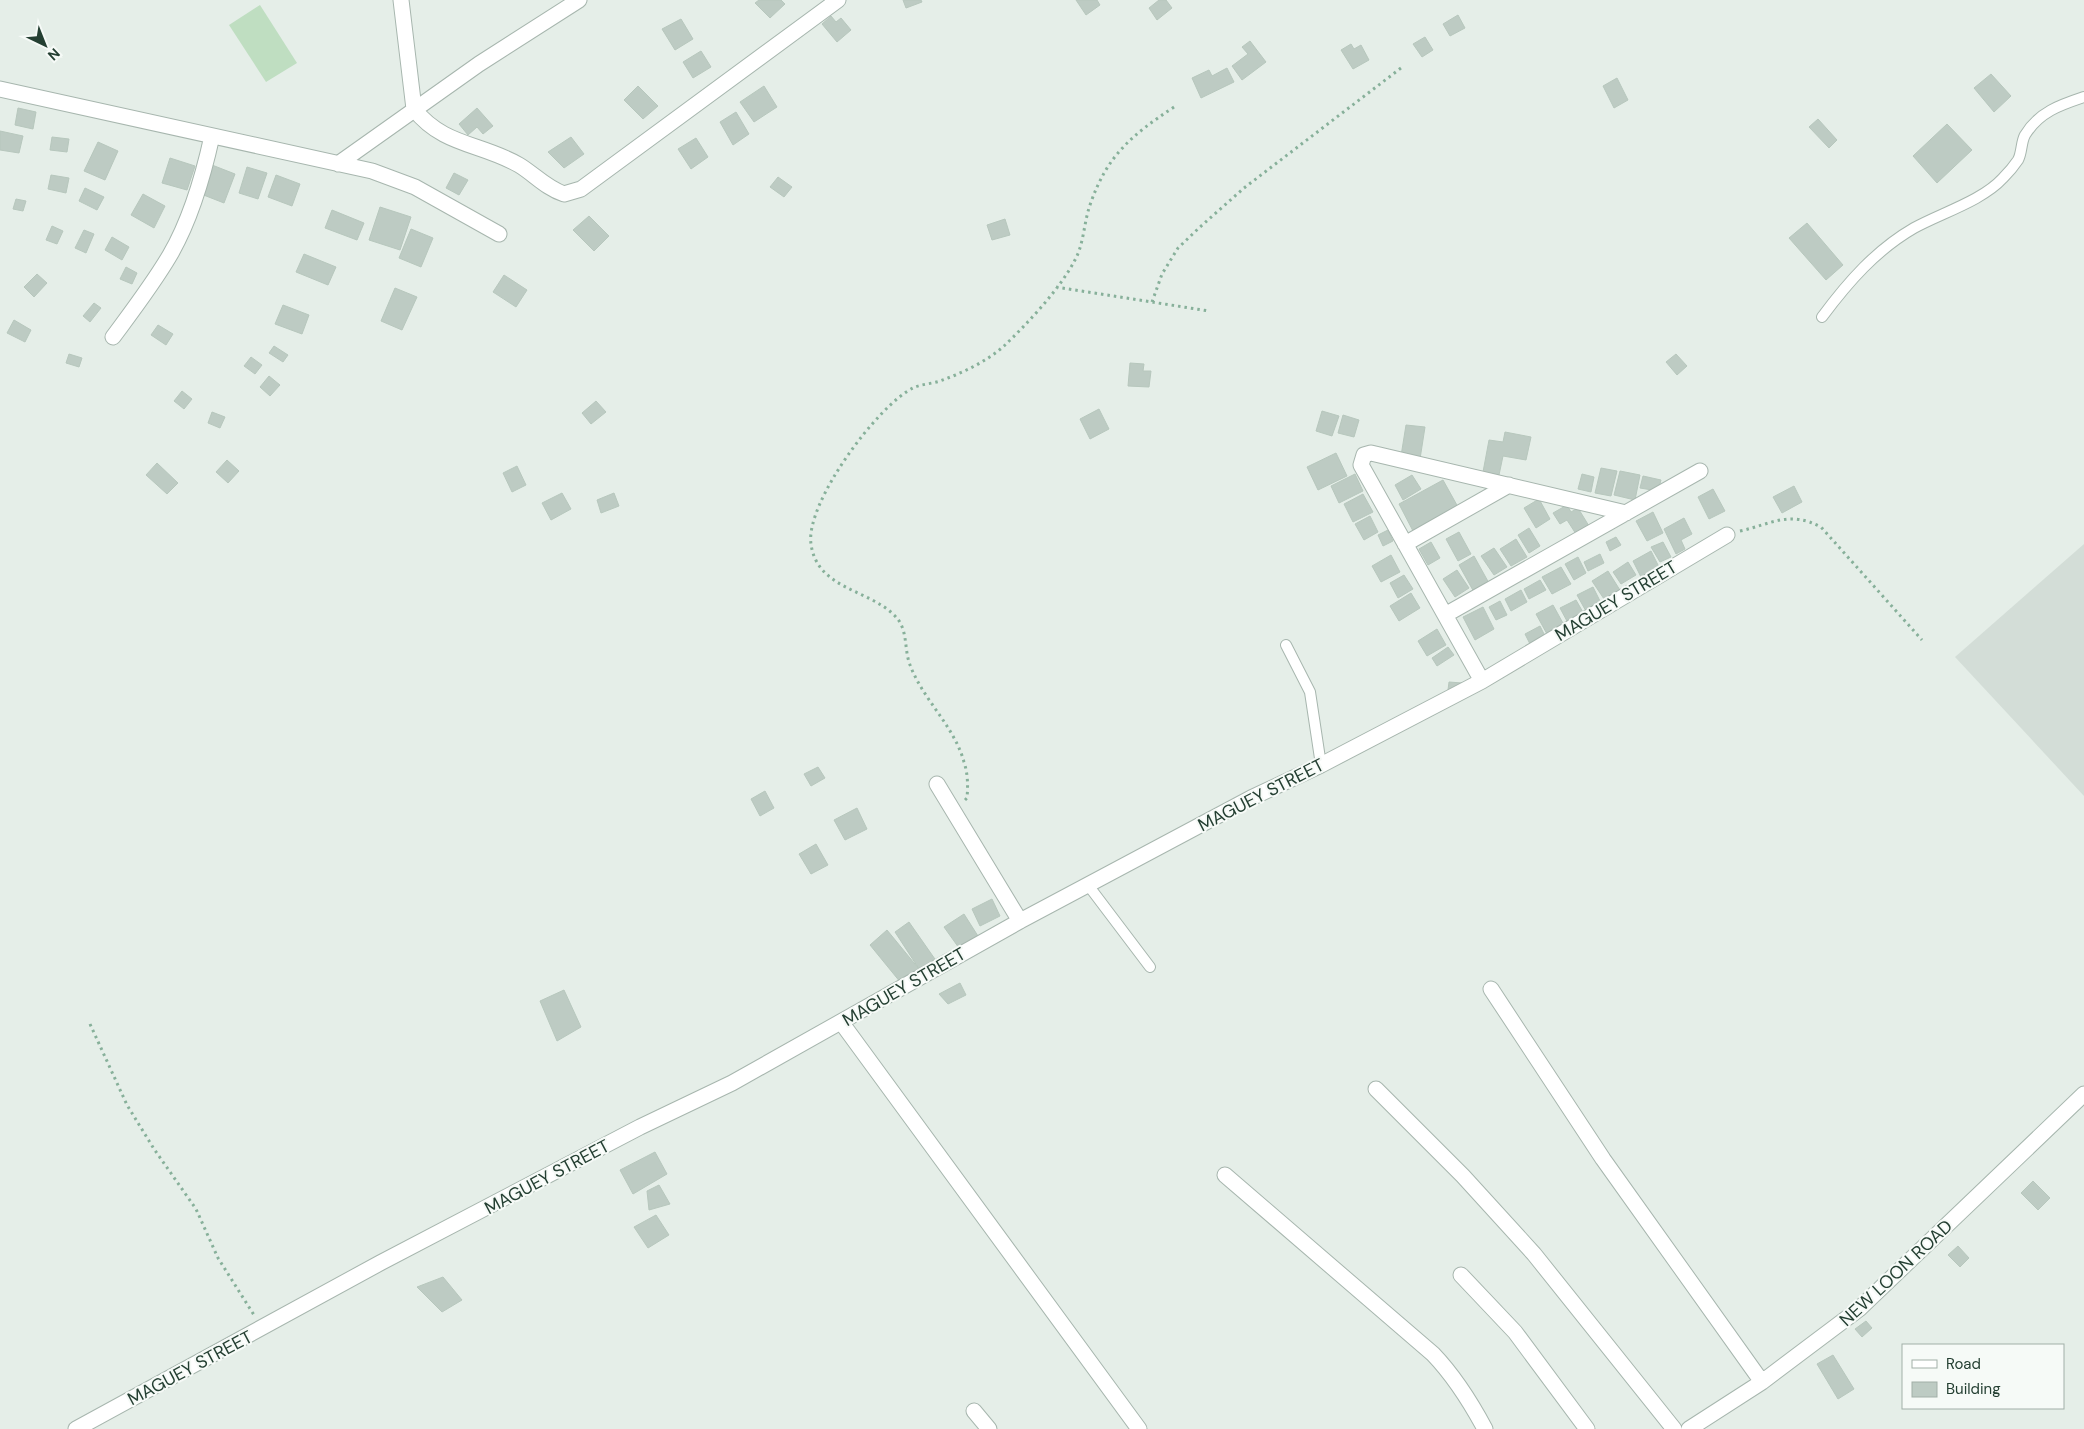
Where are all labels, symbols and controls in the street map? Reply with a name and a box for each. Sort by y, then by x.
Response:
north arrow [20,20,70,70]
text: N [44,44,64,65]
street label: MAGUEY STREET [1550,555,1682,647]
street label: MAGUEY STREET [1194,753,1328,837]
street label: MAGUEY STREET [838,942,970,1032]
street label: MAGUEY STREET [480,1134,614,1220]
street label: NEW LOON ROAD [1834,1214,1958,1332]
street label: MAGUEY STREET [123,1325,257,1411]
legend [1902,1344,2064,1409]
text: Road [1946,1354,1981,1374]
text: Building [1946,1379,2001,1399]

